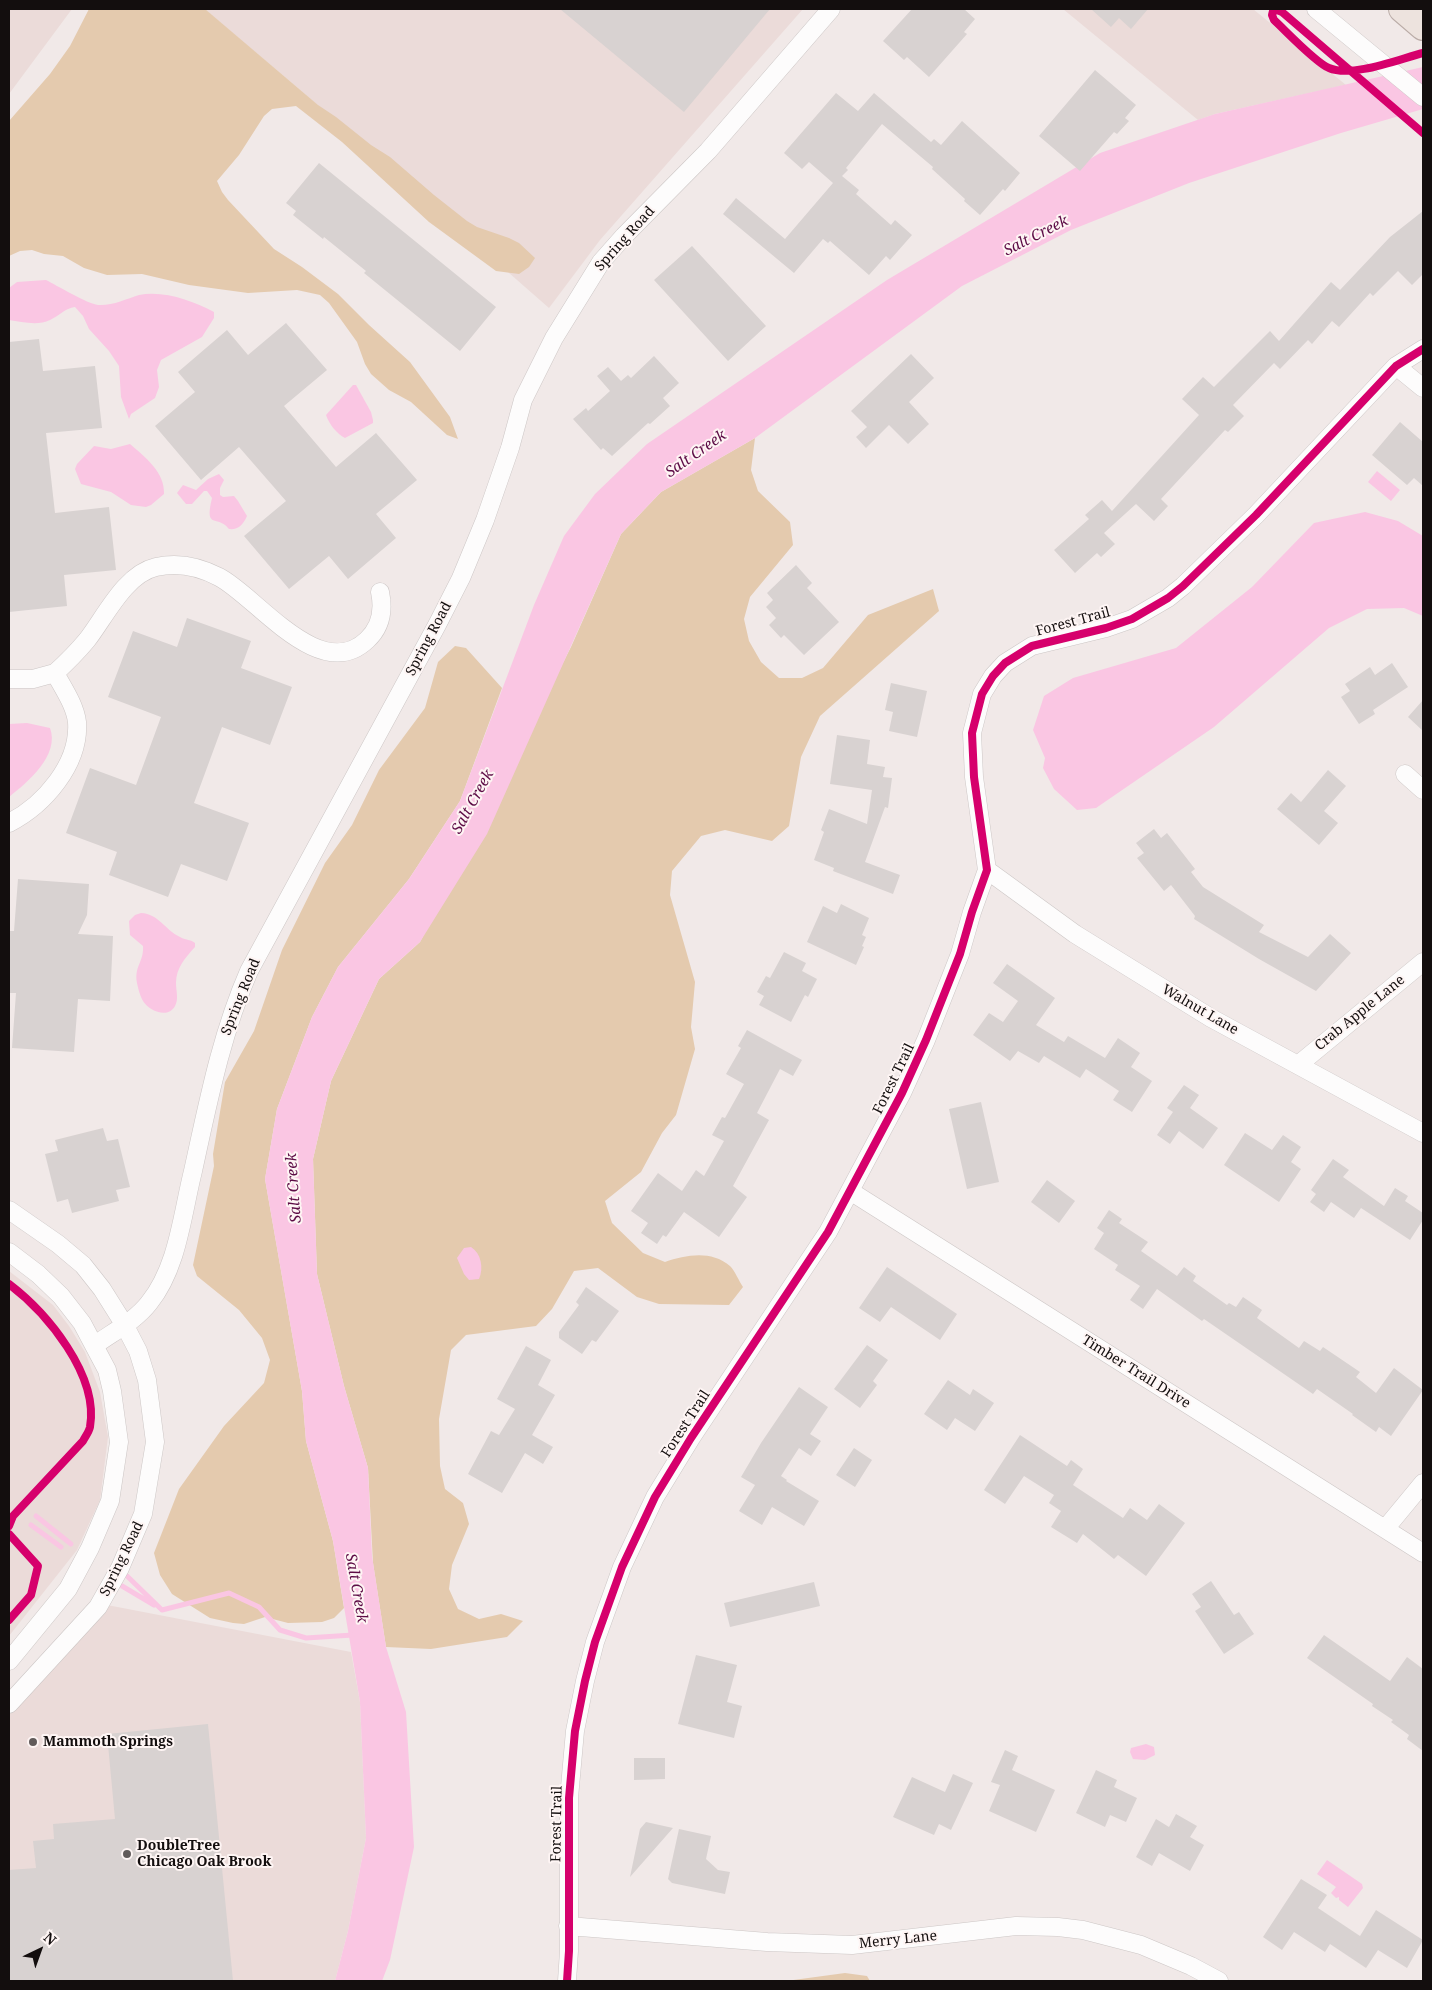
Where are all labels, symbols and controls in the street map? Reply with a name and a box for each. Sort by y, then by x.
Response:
street label: Spring Road [592,203,658,275]
water label: Salt Creek [1001,212,1071,260]
water label: Salt Creek [662,426,730,482]
street label: Spring Road [403,599,455,679]
street label: Forest Trail [1034,604,1112,640]
water label: Salt Creek [448,767,498,837]
street label: Spring Road [218,956,264,1038]
street label: Crab Apple Lane [1312,972,1408,1054]
street label: Walnut Lane [1159,981,1241,1039]
street label: Forest Trail [870,1041,918,1117]
water label: Salt Creek [283,1152,305,1224]
street label: Timber Trail Drive [1079,1332,1193,1412]
street label: Forest Trail [658,1387,714,1461]
street label: Spring Road [97,1519,147,1599]
water label: Salt Creek [341,1552,371,1624]
place label: Mammoth Springs [43,1734,173,1750]
marker: Mammoth Springs [27,1736,39,1748]
street label: Forest Trail [548,1786,566,1862]
place label: DoubleTree Chicago Oak Brook [137,1838,271,1870]
marker: DoubleTree Chicago Oak Brook [121,1848,133,1860]
north arrow [15,1925,65,1975]
text: N [40,1928,61,1949]
street label: Merry Lane [858,1928,938,1952]

